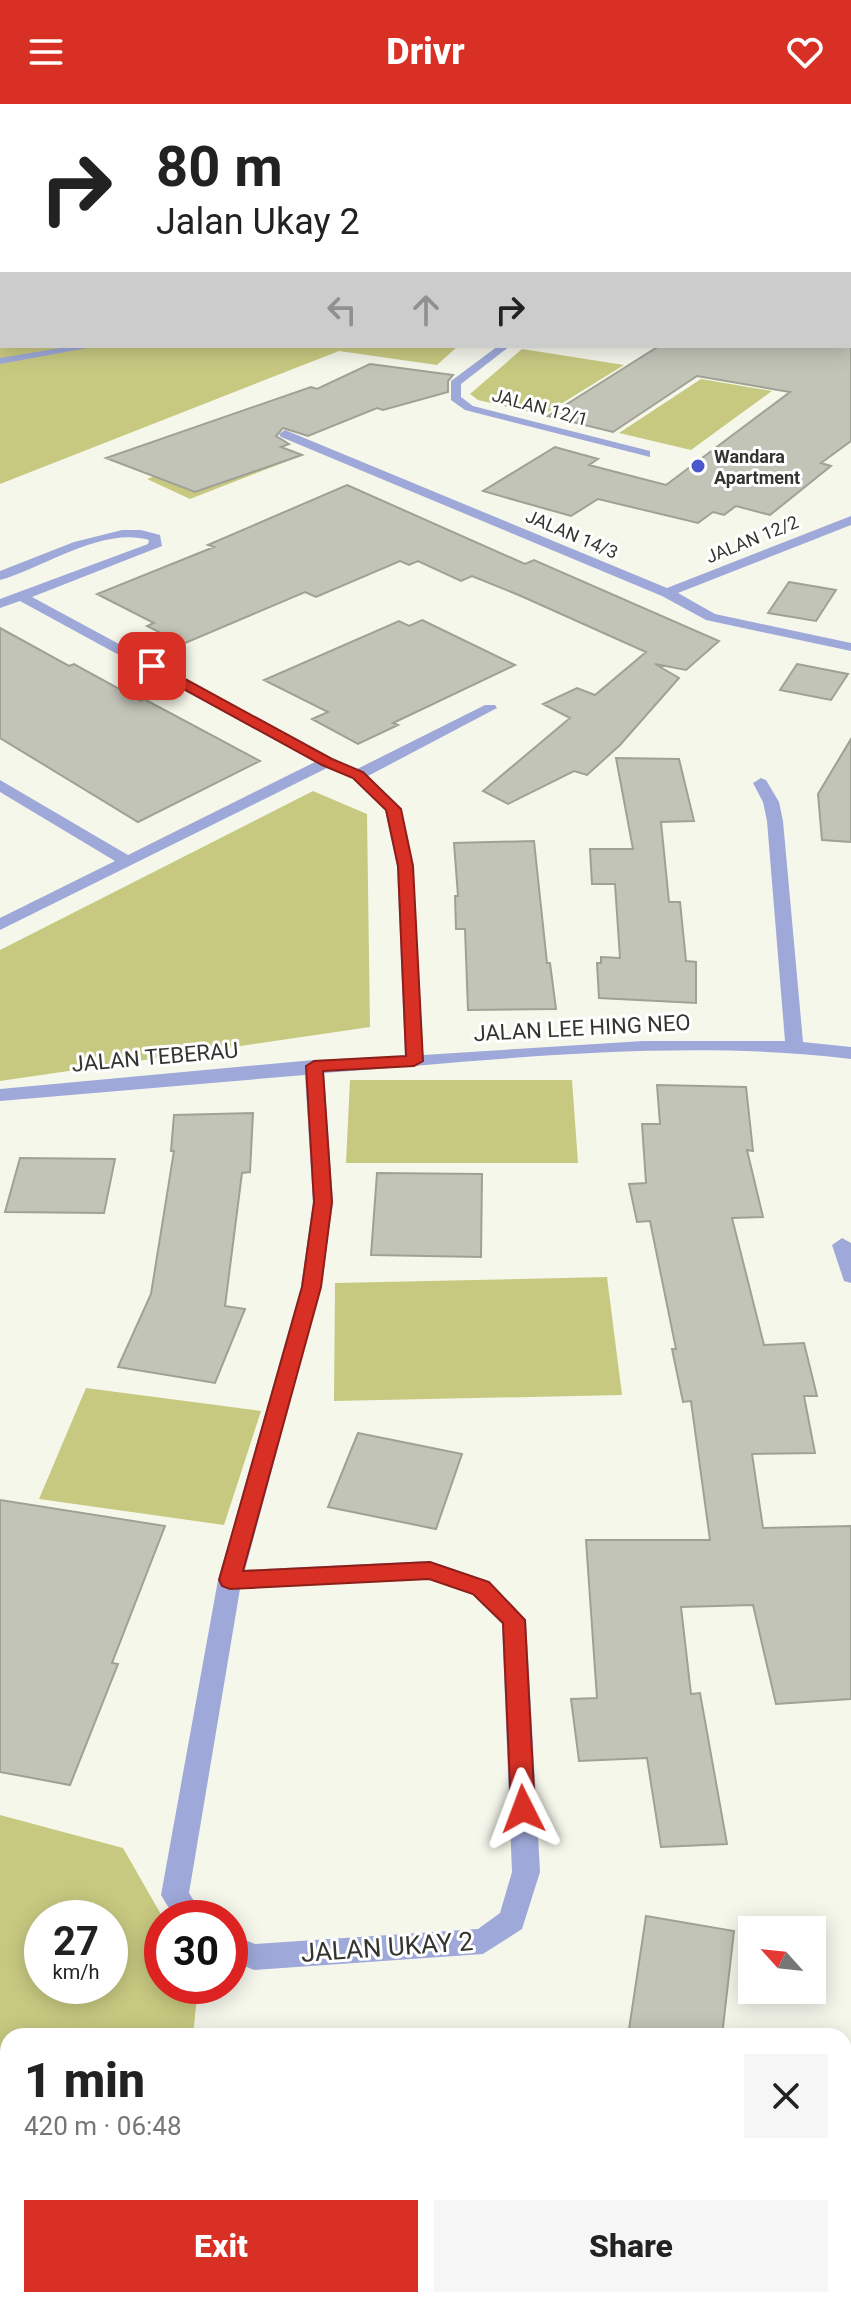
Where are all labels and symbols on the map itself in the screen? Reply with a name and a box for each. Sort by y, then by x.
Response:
street label: JALAN 12/1 [490,384,590,430]
place label: Wandara Apartment [714,446,800,488]
marker: Wandara Apartment [689,457,707,475]
street label: JALAN 14/3 [523,505,621,563]
street label: JALAN 12/2 [703,511,801,567]
pin [118,632,186,700]
street label: JALAN LEE HING NEO [473,1010,691,1046]
street label: JALAN TEBERAU [71,1037,239,1077]
position arrow [481,1767,565,1851]
speed limit sign: 30 [144,1900,248,2004]
north arrow [738,1916,826,2004]
street label: JALAN UKAY 2 [300,1926,474,1968]

